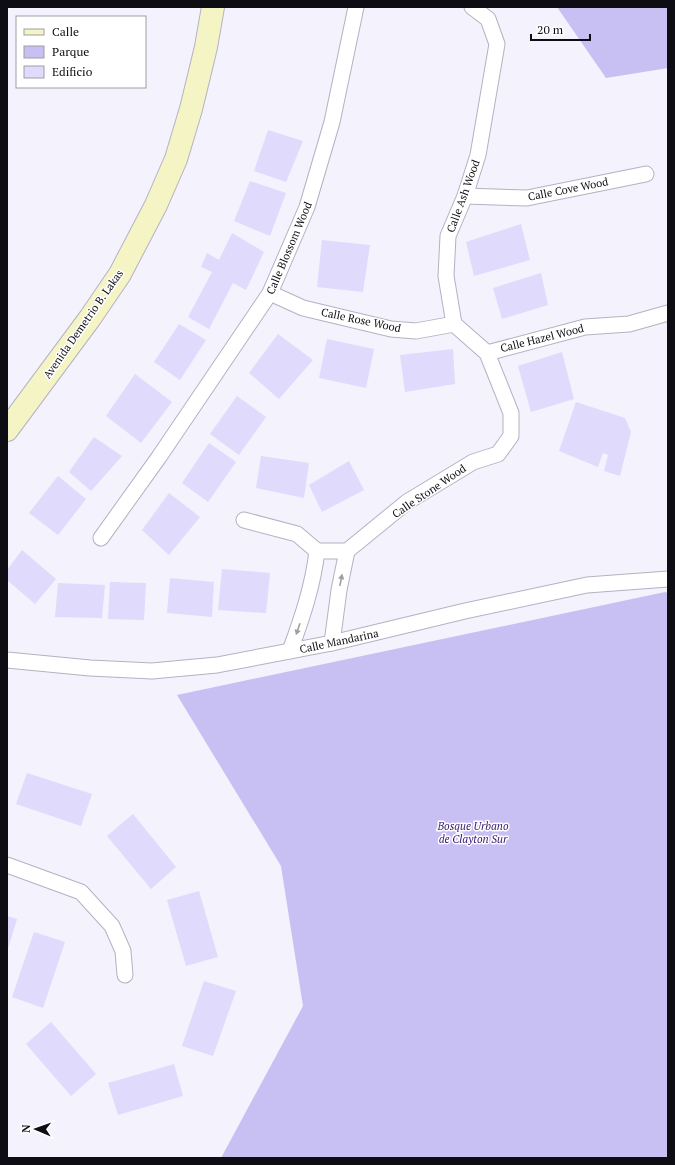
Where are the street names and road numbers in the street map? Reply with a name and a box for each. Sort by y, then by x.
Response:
street label: Calle Ash Wood [443,158,483,234]
street label: Calle Cove Wood [527,174,609,204]
street label: Calle Blossom Wood [263,200,315,296]
street label: Avenida Demetrio B. Lakas [40,266,126,381]
street label: Calle Rose Wood [320,305,402,335]
street label: Calle Hazel Wood [499,321,585,355]
street label: Calle Stone Wood [389,461,469,521]
street label: Calle Mandarina [298,626,380,656]

